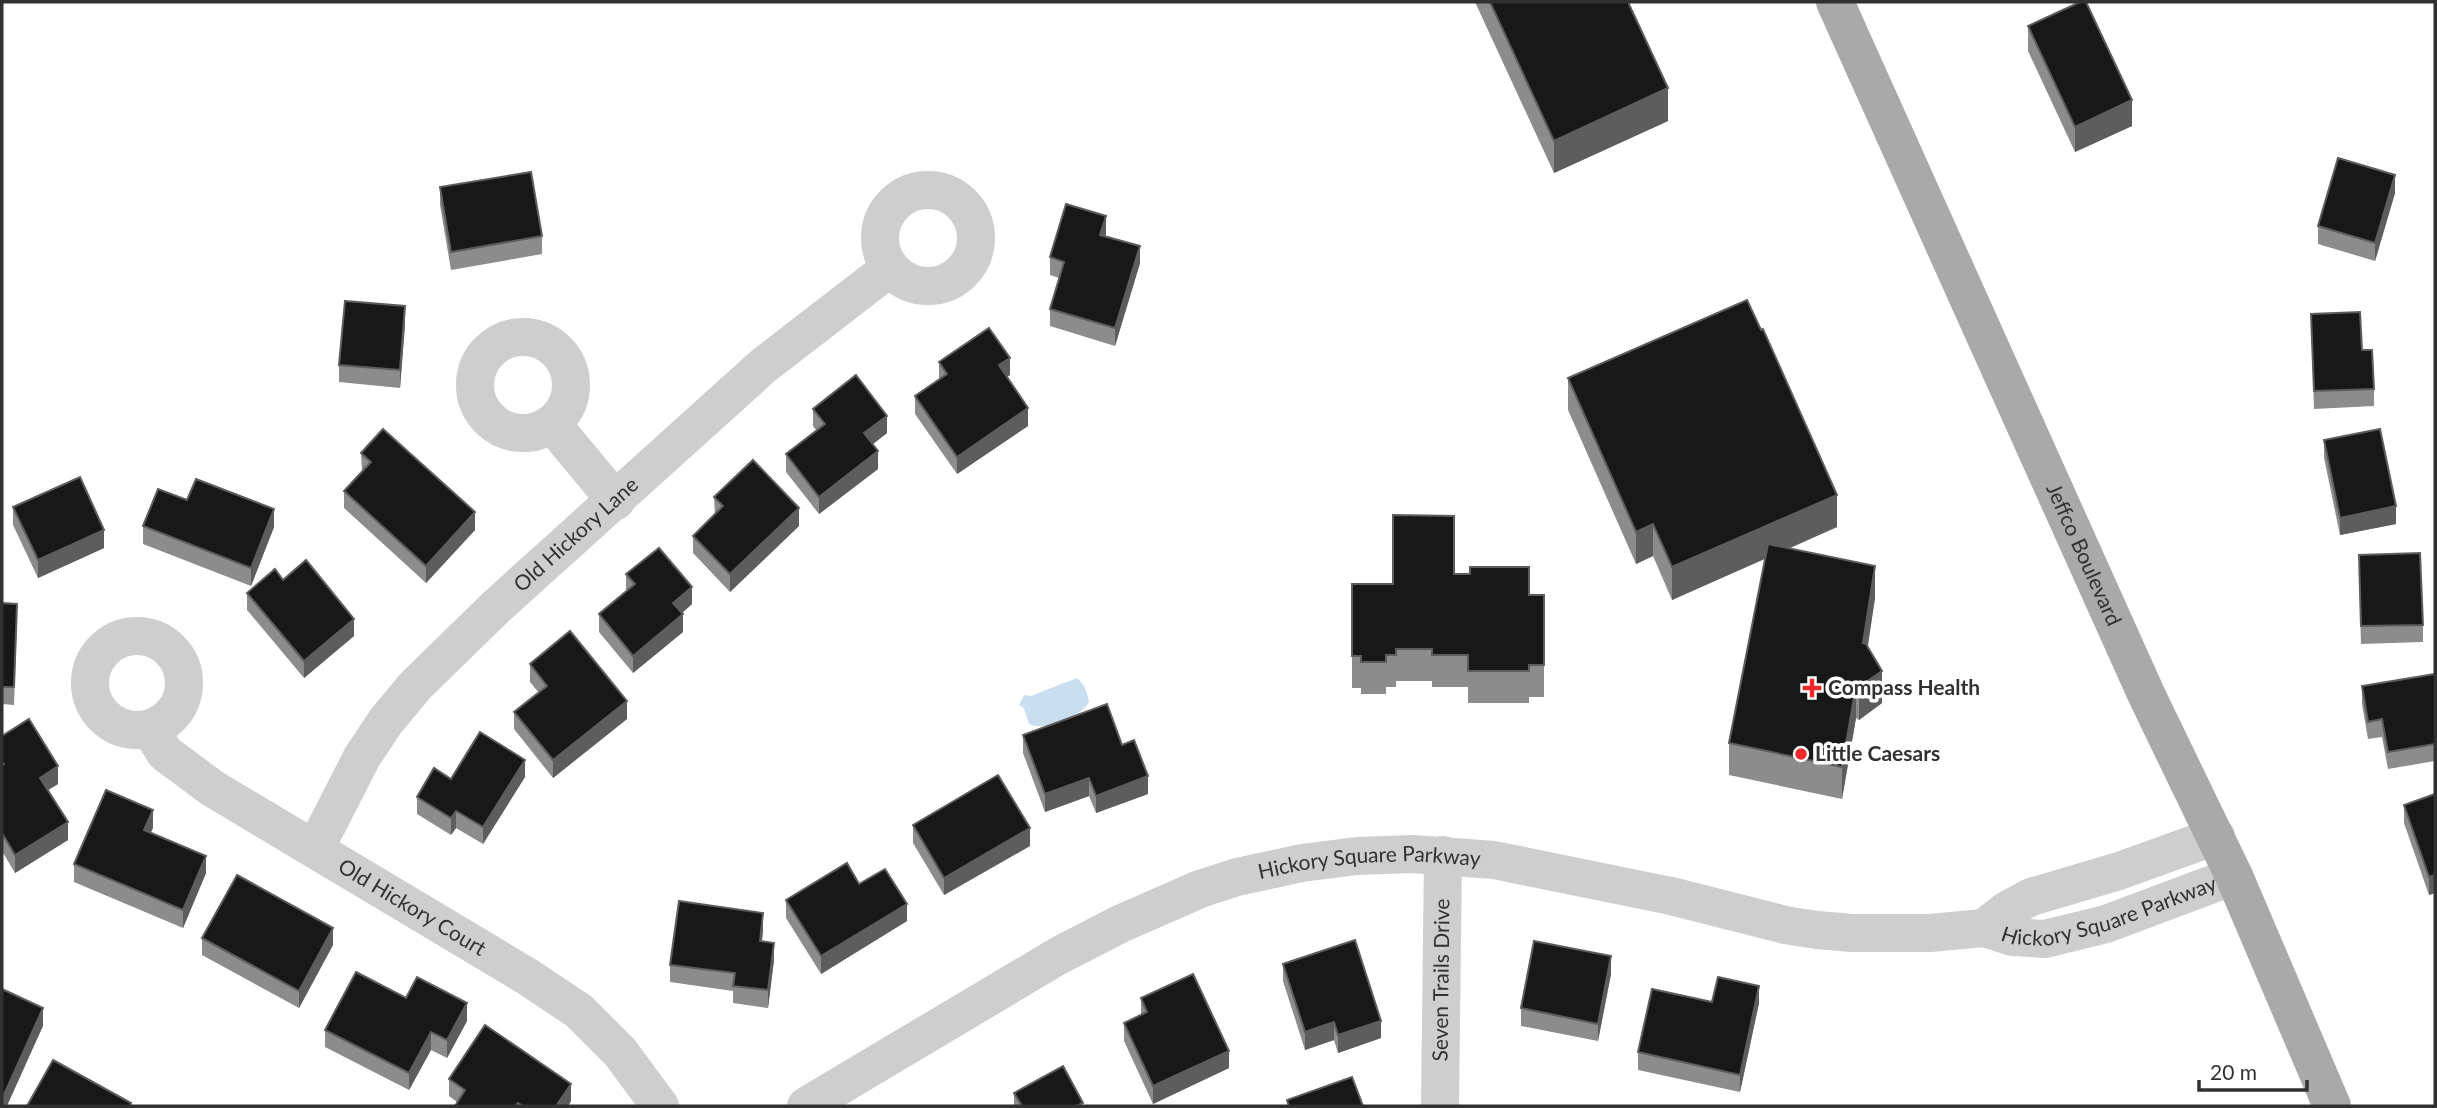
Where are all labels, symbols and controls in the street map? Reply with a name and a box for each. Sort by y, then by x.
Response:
street label: Old Hickory Lane [508,471,642,596]
street label: Jeffco Boulevard [2042,479,2128,629]
place label: Compass Health [1828,674,1980,699]
marker: Compass Health [1802,678,1822,698]
place label: Little Caesars [1815,740,1940,765]
marker: Little Caesars [1793,746,1809,762]
street label: Hickory Square Parkway [1255,840,1482,883]
street label: Old Hickory Court [334,853,492,960]
street label: Hickory Square Parkway [1998,870,2220,950]
street label: Seven Trails Drive [1427,898,1453,1062]
scale bar [2199,1048,2308,1092]
text: 20 m [2210,1059,2257,1084]

